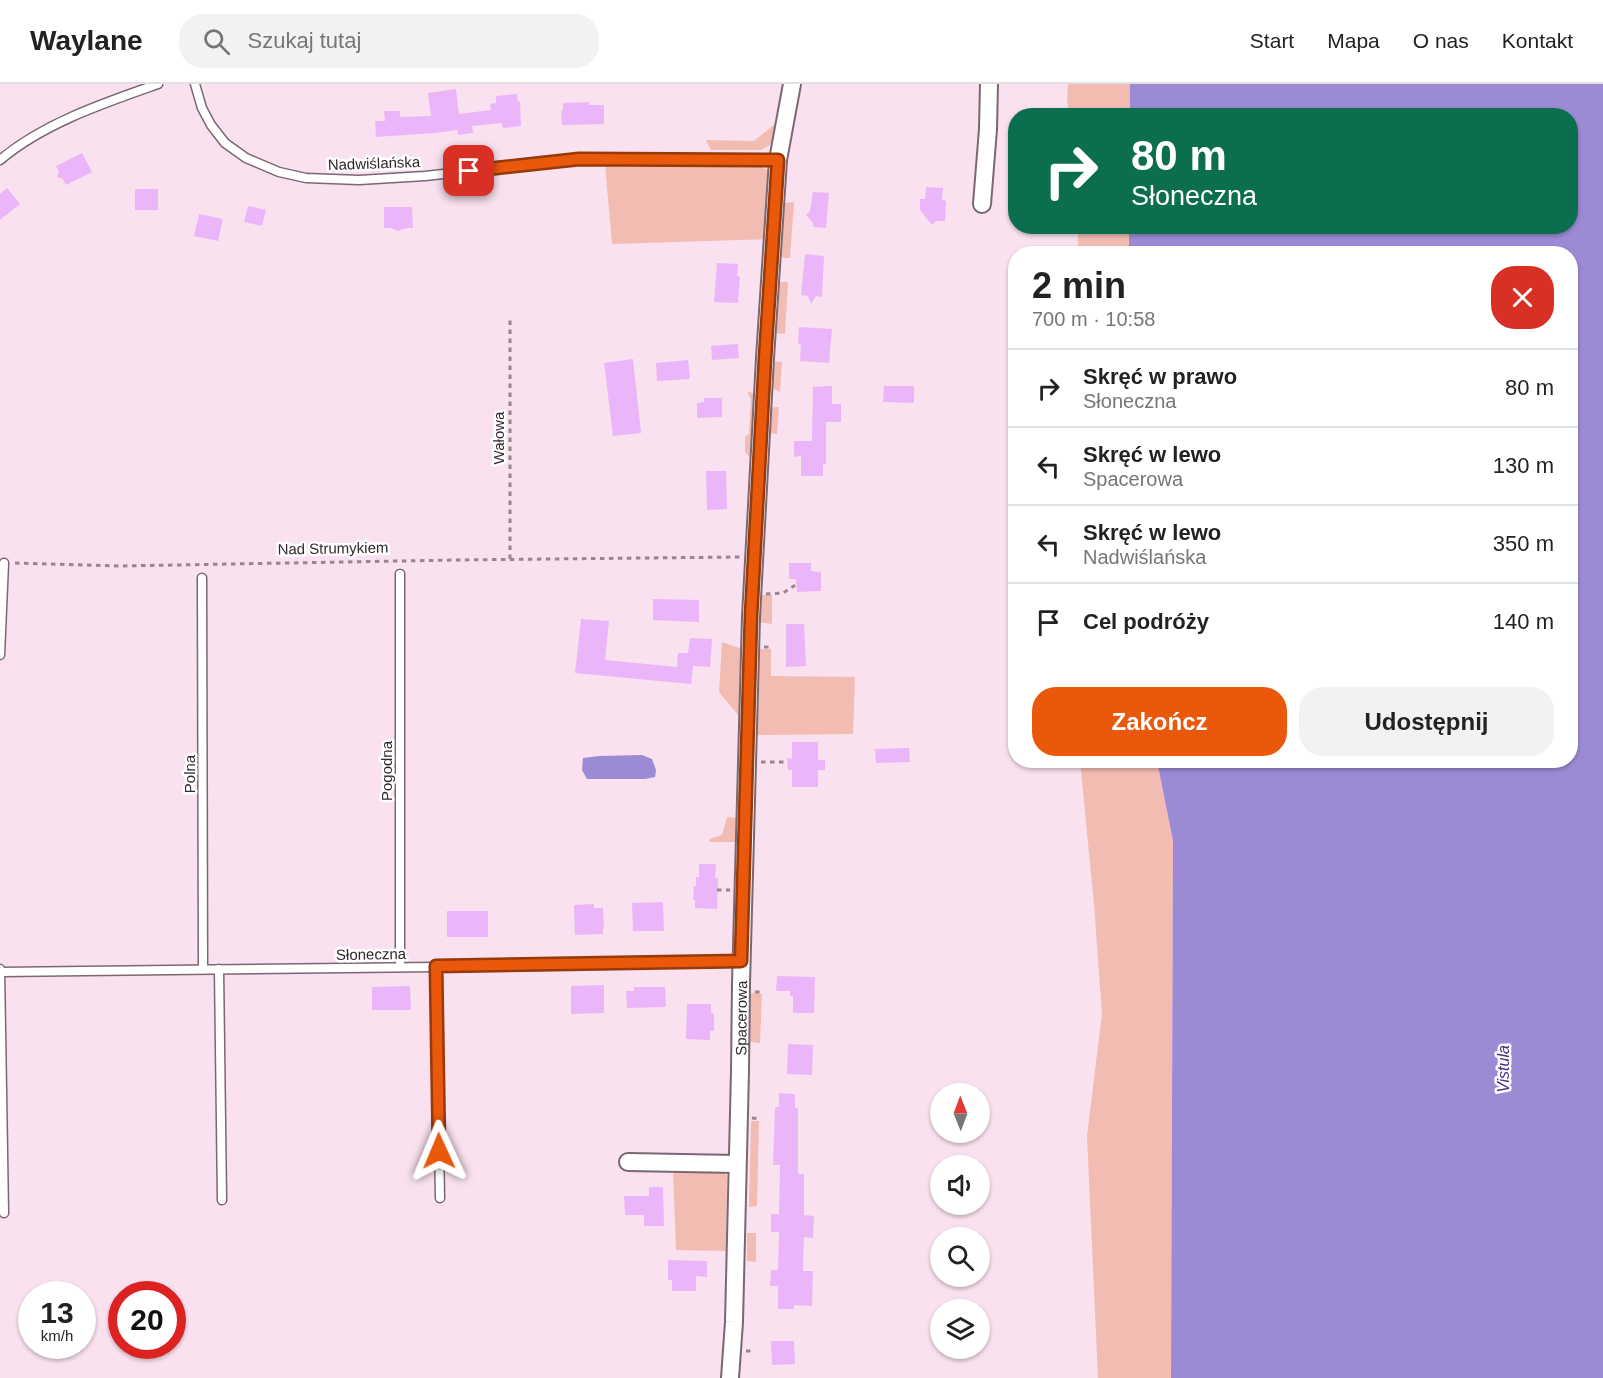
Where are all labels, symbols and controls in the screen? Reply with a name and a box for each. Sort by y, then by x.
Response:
search box [179,14,599,68]
text: Waylane [30,25,143,56]
icon: search [200,25,233,58]
text: Szukaj tutaj [248,28,361,53]
text: Start [1250,29,1294,52]
text: Mapa [1327,29,1380,52]
text: O nas [1413,29,1469,52]
text: Kontakt [1502,29,1573,52]
icon: right [1032,132,1110,210]
text: 80 m [1131,132,1227,179]
pin [443,145,494,196]
street label: Nadwiślańska [327,153,421,173]
icon: arrive [452,154,485,187]
text: Słoneczna [1131,181,1257,211]
text: 2 min [1032,265,1126,306]
button: close [1491,266,1554,329]
text: 700 m · 10:58 [1032,308,1155,330]
text: Skręć w prawo [1083,364,1237,389]
icon: right [1032,372,1065,405]
text: 80 m [1505,375,1554,400]
text: Słoneczna [1083,390,1176,412]
street label: Wałowa [490,411,507,464]
text: Skręć w lewo [1083,442,1221,467]
icon: left [1032,450,1065,483]
text: 130 m [1493,453,1554,478]
text: Spacerowa [1083,468,1183,490]
text: Skręć w lewo [1083,520,1221,545]
icon: left [1032,528,1065,561]
text: 350 m [1493,531,1554,556]
street label: Nad Strumykiem [277,539,389,557]
text: Nadwiślańska [1083,546,1206,568]
icon: arrive [1032,606,1065,639]
text: Cel podróży [1083,609,1209,634]
text: 140 m [1493,609,1554,634]
button: Zakończ [1032,687,1287,756]
button: Udostępnij [1299,687,1554,756]
street label: Pogodna [378,740,395,801]
street label: Polna [181,754,198,793]
street label: Słoneczna [336,945,407,963]
street label: Spacerowa [732,980,750,1056]
water label: Vistula [1495,1045,1512,1093]
north arrow [930,1083,990,1143]
map controls [930,1083,990,1359]
position arrow [407,1119,471,1183]
button: sound [930,1155,990,1215]
button: search [930,1227,990,1287]
speed limit sign: 20 [108,1281,186,1359]
text: 13 [40,1296,74,1329]
button: layers [930,1299,990,1359]
text: km/h [41,1327,73,1344]

